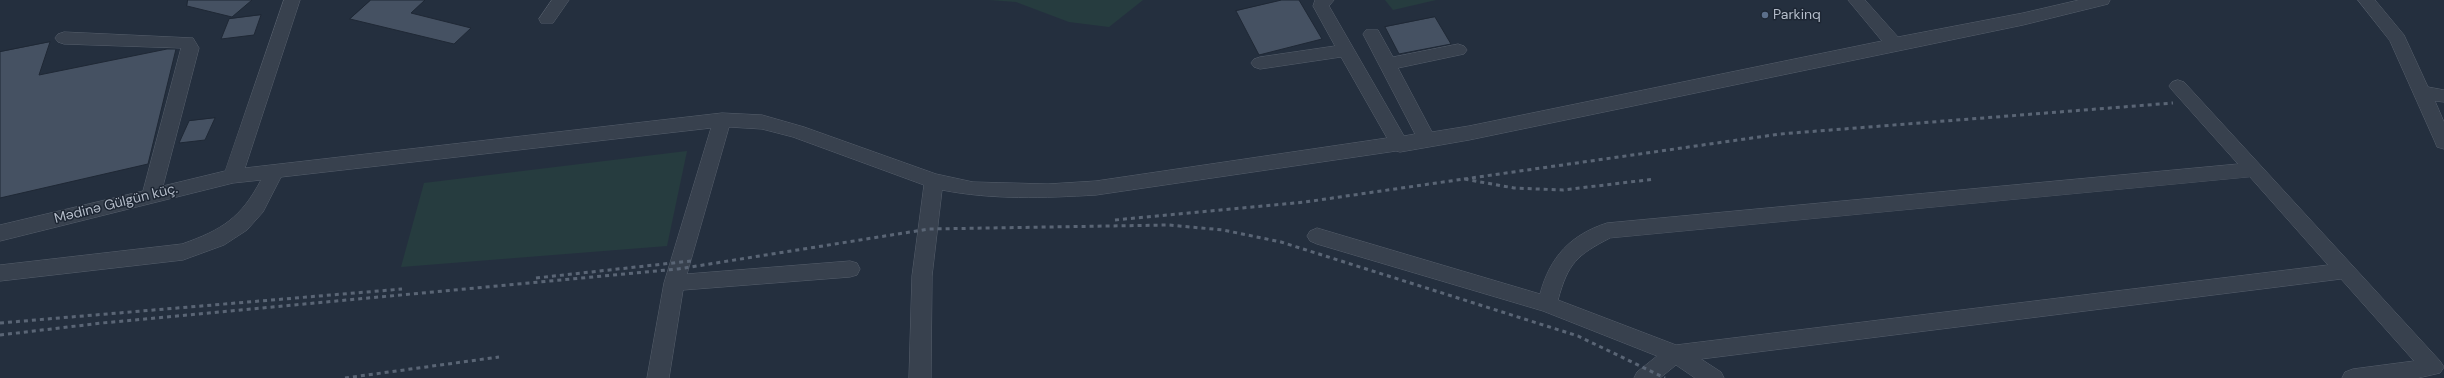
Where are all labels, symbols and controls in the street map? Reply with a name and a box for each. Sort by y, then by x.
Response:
place label: Parkinq [1773,7,1821,23]
marker: Parkinq [1760,10,1770,20]
street label: Mədinə Gülgün küç. [52,181,180,227]

